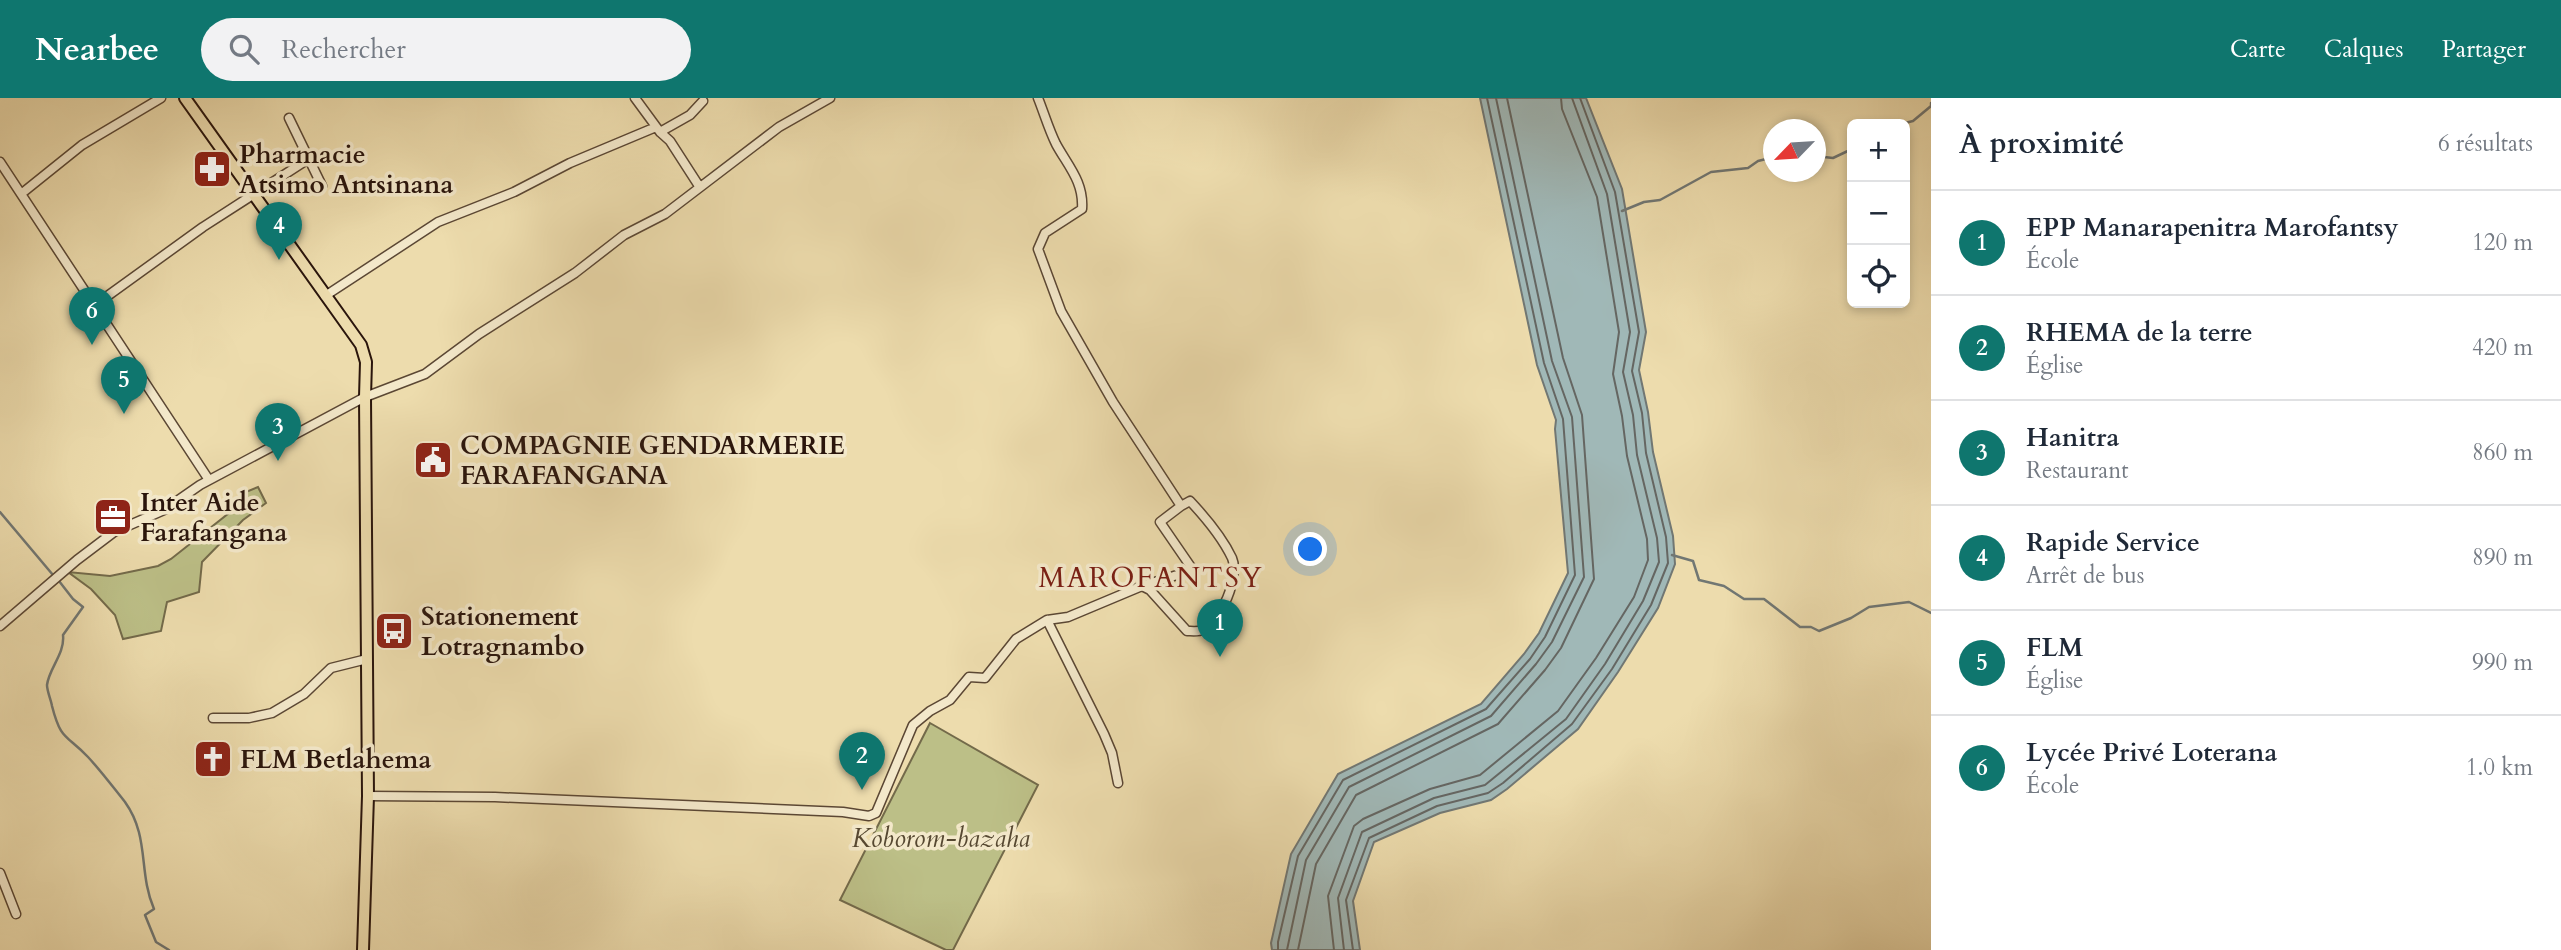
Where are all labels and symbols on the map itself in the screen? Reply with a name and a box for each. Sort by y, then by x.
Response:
north arrow [1763,119,1826,182]
place label: Pharmacie Atsimo Antsinana [239,137,453,202]
pharmacy icon: Pharmacie Atsimo Antsinana [191,148,233,190]
pin: 4 [256,202,302,260]
pin: 6 [69,287,115,345]
pin: 5 [101,356,147,414]
pin: 3 [255,403,301,461]
place label: COMPAGNIE GENDARMERIE FARAFANGANA [460,428,845,493]
public building icon: COMPAGNIE GENDARMERIE FARAFANGANA [412,439,454,481]
place label: Inter Aide Farafangana [140,485,287,550]
office icon: Inter Aide Farafangana [92,496,134,538]
your location [1293,532,1327,566]
district label: MAROFANTSY [1038,559,1264,597]
place label: Stationement Lotragnambo [421,599,584,664]
pin: 1 [1197,599,1243,657]
bus stop icon: Stationement Lotragnambo [373,610,415,652]
pin: 2 [839,732,885,790]
church icon: FLM Betlahema [192,738,234,780]
place label: FLM Betlahema [240,742,431,777]
park label: Koborom-bazaha [852,821,1031,856]

